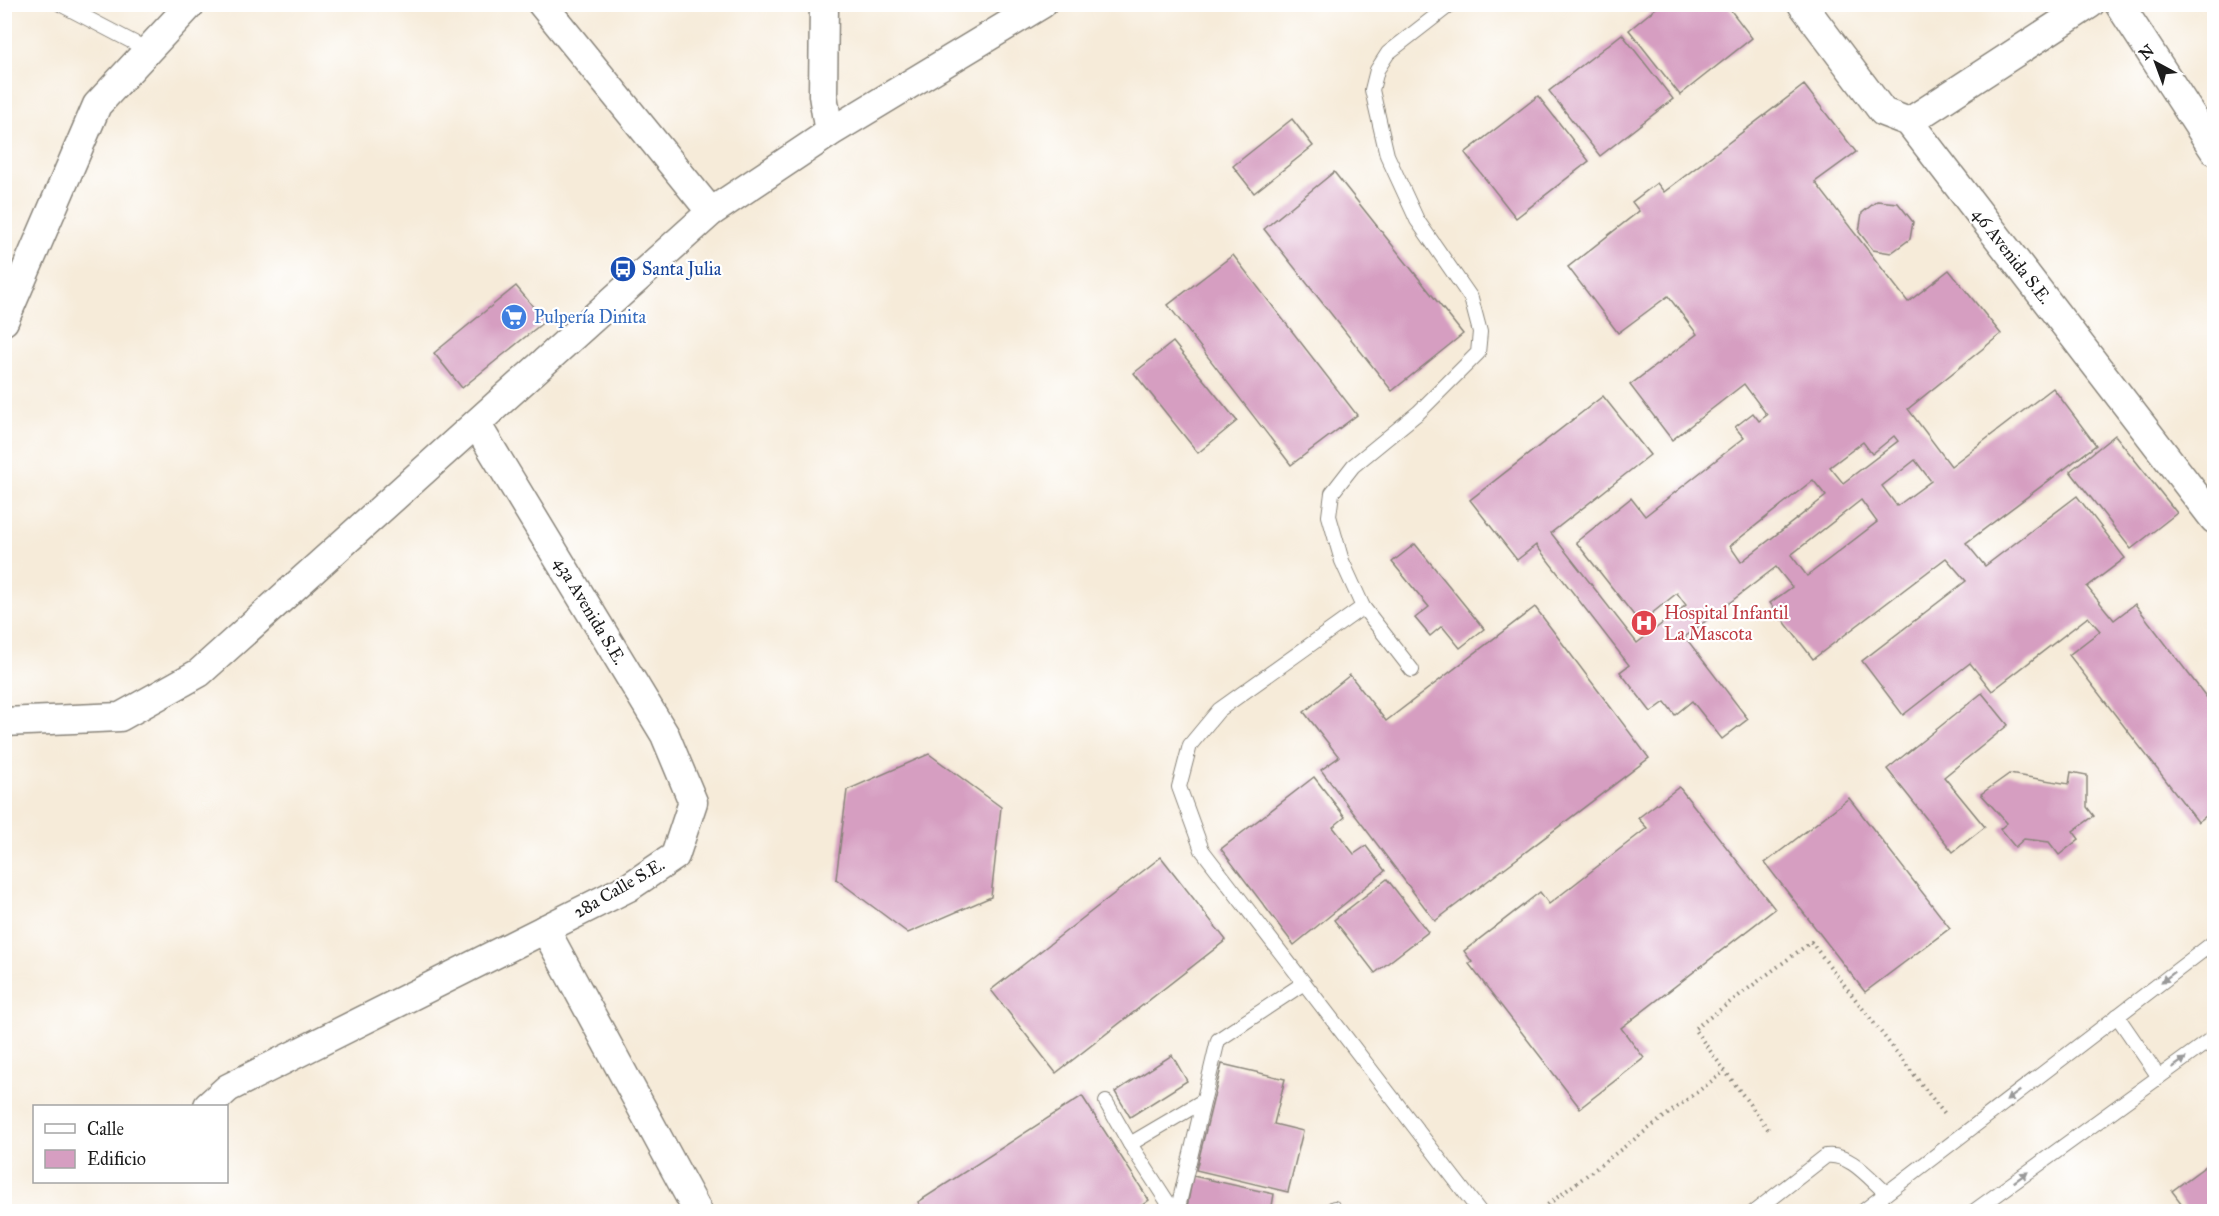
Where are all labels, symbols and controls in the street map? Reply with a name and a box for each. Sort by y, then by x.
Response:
north arrow [2126,33,2186,93]
text: N [2135,40,2158,64]
street label: 46 Avenida S.E. [1968,203,2056,309]
bus stop icon: Santa Julia [608,254,638,284]
place label: Santa Julia [642,258,722,281]
supermarket icon: Pulpería Dinita [499,302,529,332]
place label: Pulpería Dinita [534,306,647,328]
street label: 43a Avenida S.E. [549,553,631,669]
place label: Hospital Infantil La Mascota [1664,602,1789,645]
hospital icon: Hospital Infantil La Mascota [1629,608,1659,638]
street label: 28a Calle S.E. [570,853,668,923]
one-way arrow [2160,971,2176,984]
one-way arrow [2170,1057,2186,1069]
one-way arrow [2006,1090,2022,1102]
legend [33,1105,228,1183]
text: Calle [87,1118,124,1140]
text: Edificio [87,1148,146,1170]
one-way arrow [2012,1171,2028,1183]

